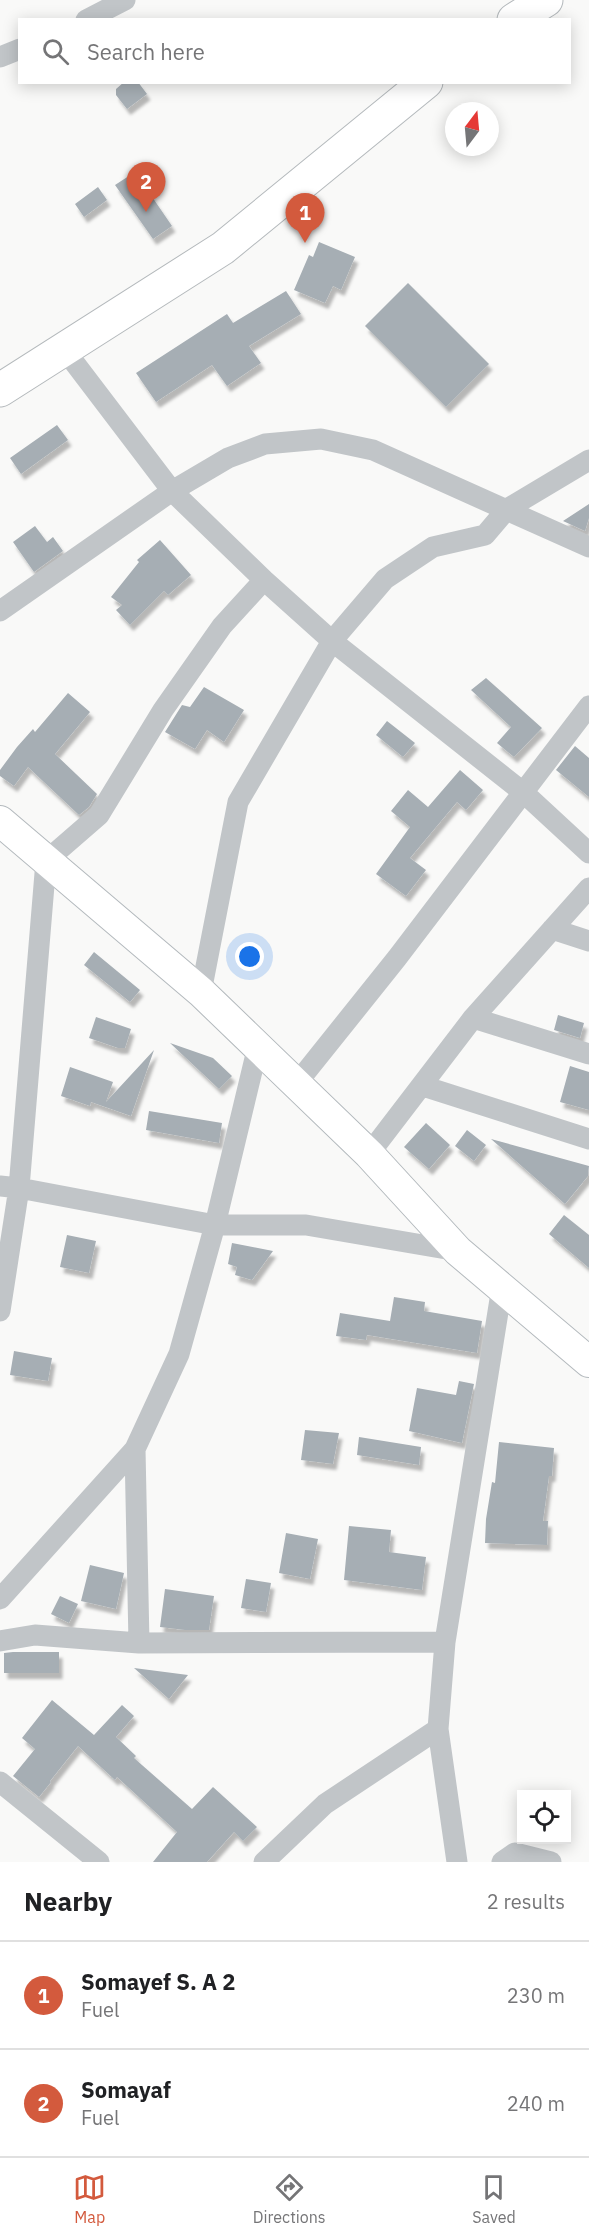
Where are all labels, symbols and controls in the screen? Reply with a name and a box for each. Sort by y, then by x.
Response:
search box [18,18,571,84]
icon: search [39,35,72,68]
text: Search here [87,37,205,66]
north arrow [445,102,499,156]
pin: 2 [126,162,166,212]
pin: 1 [286,194,324,243]
your location [235,942,264,971]
map controls [517,1790,571,1844]
button: locate [517,1790,571,1844]
text: Nearby [24,1884,112,1918]
text: 2 results [487,1888,565,1915]
text: Somayef S. A 2 [81,1967,235,1996]
text: 1 [38,1982,50,2009]
text: 230 m [507,1982,565,2009]
text: Fuel [81,1996,119,2023]
text: Somayaf [81,2075,171,2104]
text: 2 [38,2090,50,2117]
text: 240 m [507,2090,565,2117]
text: Fuel [81,2104,119,2131]
tab: Map [73,2171,106,2227]
tab: Directions [253,2171,326,2227]
tab: Saved [472,2171,516,2227]

